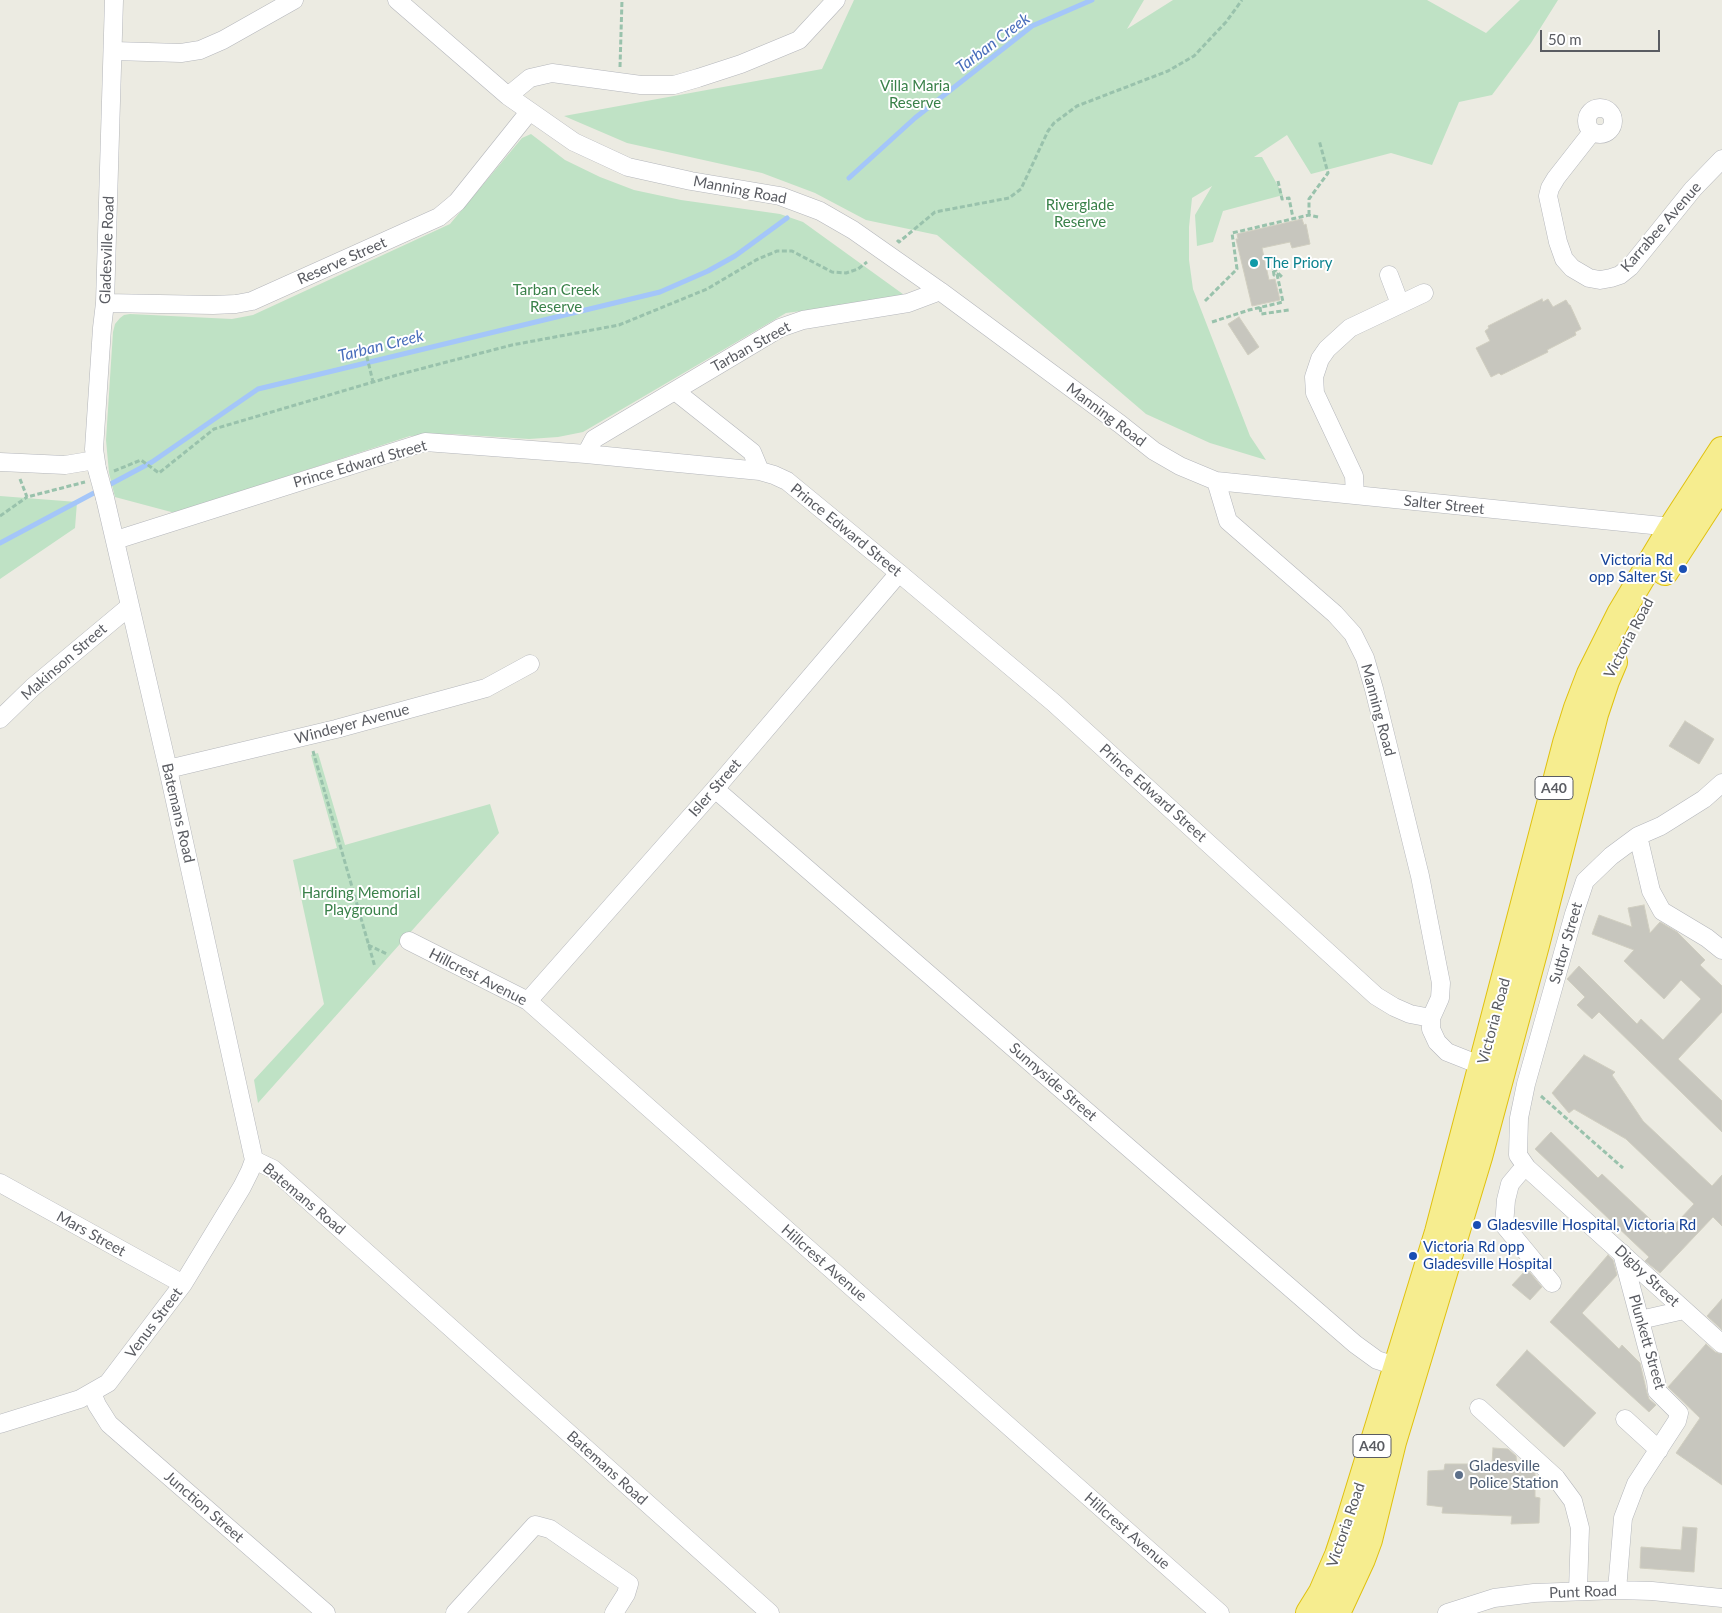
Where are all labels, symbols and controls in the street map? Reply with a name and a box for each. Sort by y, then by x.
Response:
water label: Tarban Creek [952,9,1034,77]
scale bar [1542,20,1662,52]
text: 50 m [1548,30,1582,48]
park label: Villa Maria Reserve [880,77,950,112]
street label: Manning Road [692,172,788,208]
street label: Karrabee Avenue [1617,178,1705,276]
street label: Gladesville Road [96,196,118,304]
park label: Riverglade Reserve [1046,196,1114,231]
street label: Reserve Street [295,233,389,289]
place label: The Priory [1264,254,1332,272]
marker: The Priory [1248,257,1260,269]
park label: Tarban Creek Reserve [513,281,599,316]
street label: Tarban Street [708,318,794,376]
water label: Tarban Creek [336,326,426,366]
street label: Manning Road [1063,379,1149,451]
street label: Prince Edward Street [291,436,429,492]
street label: Prince Edward Street [787,480,905,580]
street label: Salter Street [1403,492,1485,518]
place label: Victoria Rd opp Salter St [1589,551,1673,586]
marker: Victoria Rd opp Salter St [1677,563,1689,575]
street label: Victoria Road [1600,595,1658,681]
street label: Makinson Street [18,620,110,704]
street label: Manning Road [1357,662,1399,758]
street label: Windeyer Avenue [293,700,411,748]
street label: Prince Edward Street [1096,740,1210,846]
street label: Isler Street [685,755,745,821]
street label: Batemans Road [158,761,198,865]
road number: A40 [1535,776,1573,800]
park label: Harding Memorial Playground [302,884,420,919]
street label: Suttor Street [1546,900,1586,986]
street label: Hillcrest Avenue [426,945,530,1009]
street label: Victoria Road [1474,976,1514,1066]
street label: Sunnyside Street [1005,1039,1101,1125]
street label: Batemans Road [259,1159,349,1239]
street label: Mars Street [53,1208,129,1260]
place label: Gladesville Hospital, Victoria Rd [1487,1216,1696,1234]
marker: Gladesville Hospital, Victoria Rd [1471,1219,1483,1231]
street label: Hillcrest Avenue [777,1221,871,1305]
place label: Victoria Rd opp Gladesville Hospital [1423,1238,1552,1273]
street label: Digby Street [1611,1241,1683,1311]
marker: Victoria Rd opp Gladesville Hospital [1407,1250,1419,1262]
street label: Venus Street [122,1284,186,1362]
street label: Plunkett Street [1625,1292,1669,1392]
street label: Batemans Road [563,1427,651,1509]
road number: A40 [1353,1434,1391,1458]
place label: Gladesville Police Station [1469,1457,1559,1492]
street label: Junction Street [161,1468,247,1546]
marker: Gladesville Police Station [1453,1469,1465,1481]
street label: Victoria Road [1323,1480,1369,1570]
street label: Hillcrest Avenue [1080,1489,1174,1573]
street label: Punt Road [1549,1582,1617,1602]

